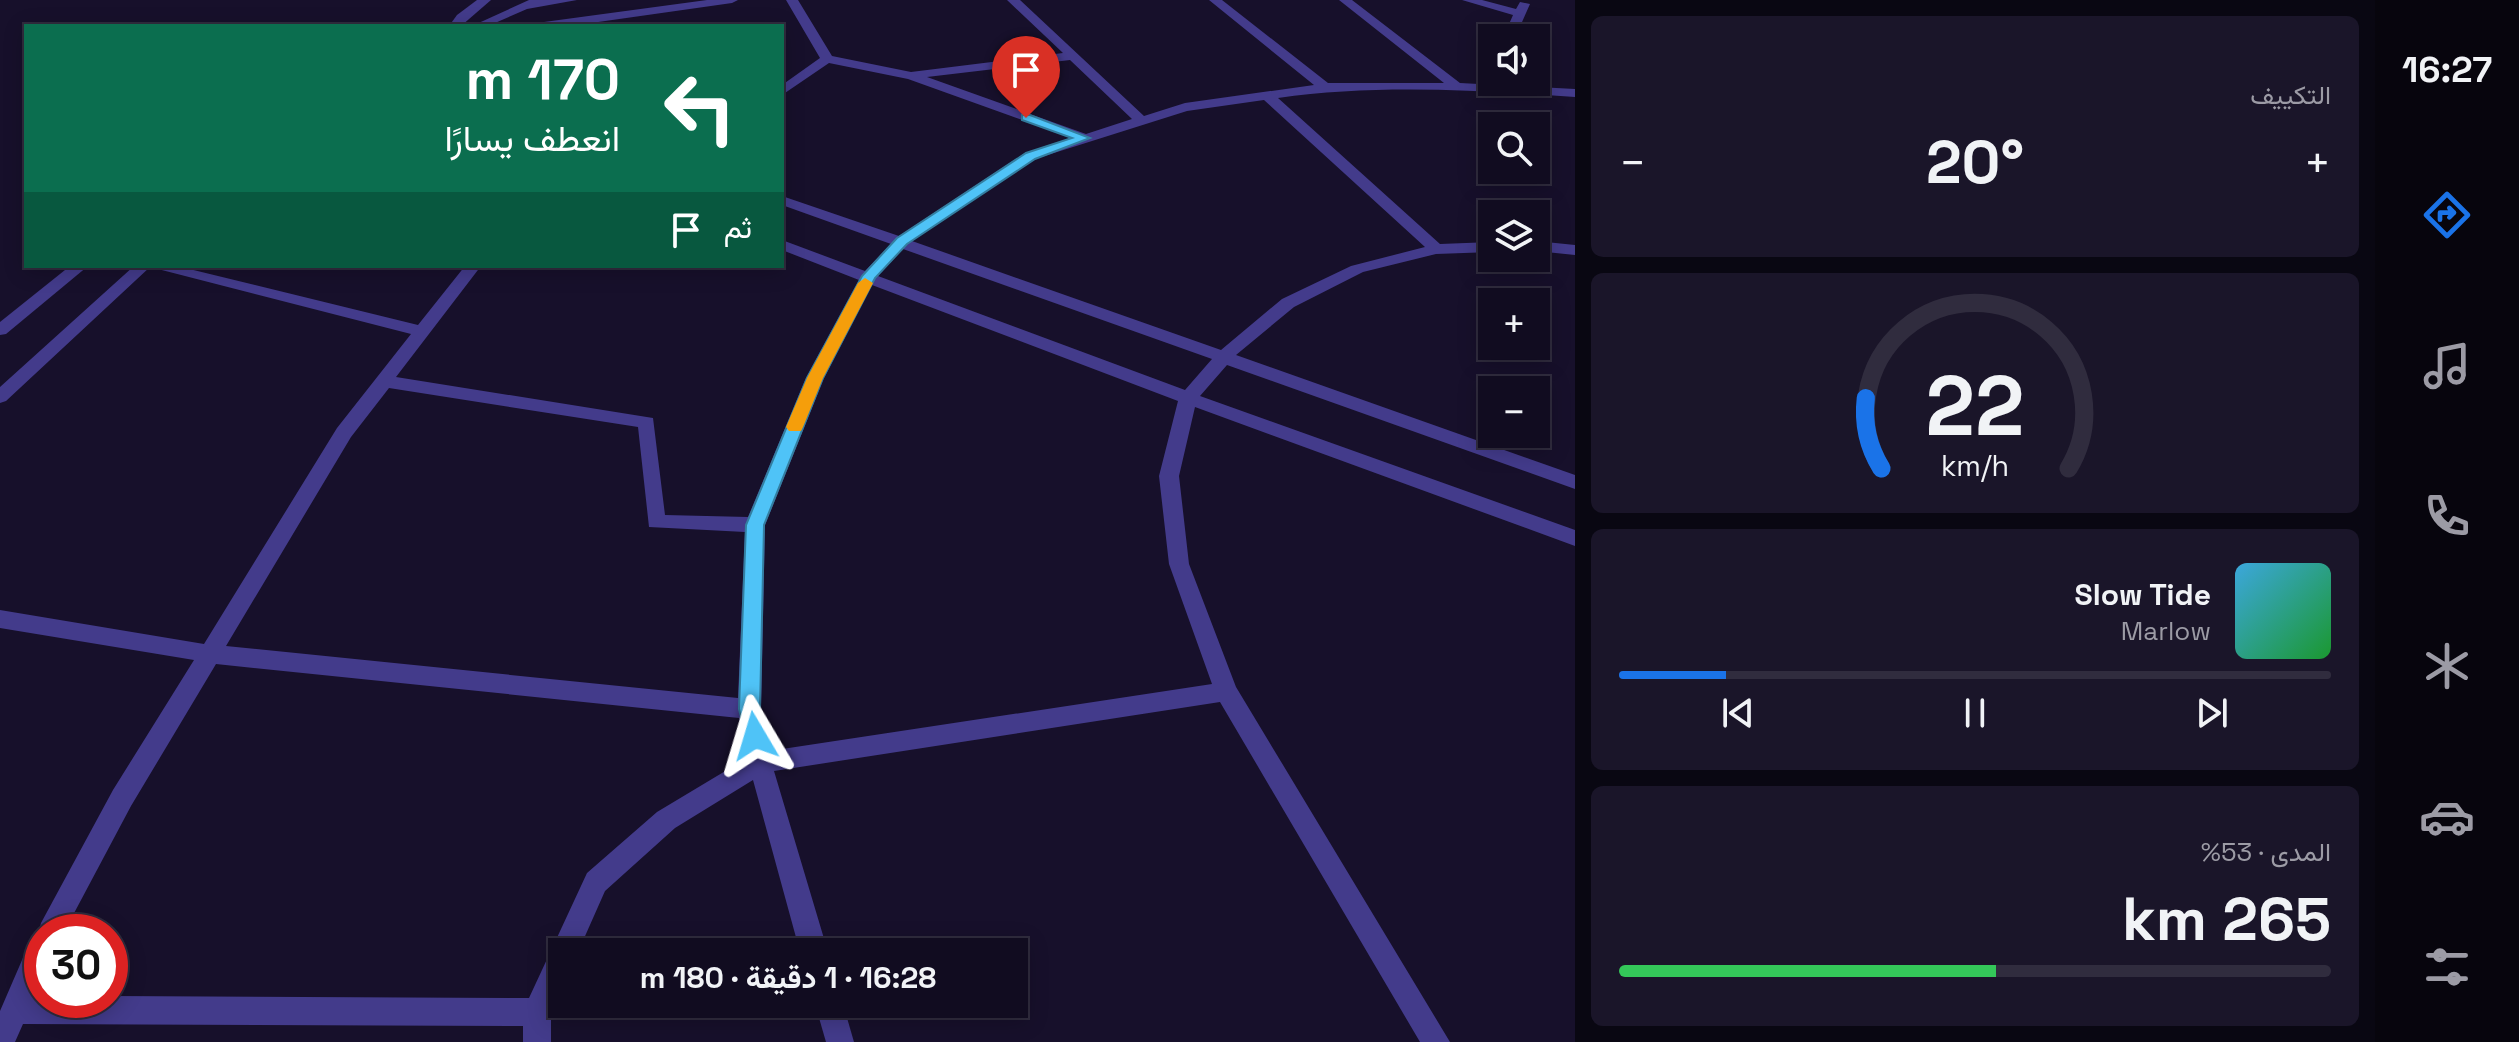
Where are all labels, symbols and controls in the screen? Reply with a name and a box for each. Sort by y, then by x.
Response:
map controls [1478,24,1550,448]
button: sound [1478,24,1550,96]
pin [992,36,1060,118]
text: 170 m [466,44,620,115]
text: 16:27 [2402,47,2492,93]
icon: arrive [1004,48,1048,92]
icon: left [648,56,752,160]
text: التكييف [2250,78,2331,112]
button: search [1478,112,1550,184]
text: انعطف يسارًا [445,116,620,162]
text: 20° [1926,124,2024,201]
text: − [1619,135,1646,191]
text: + [2304,135,2331,191]
icon: directions [2419,187,2475,243]
button: layers [1478,200,1550,272]
icon: arrive [664,208,708,252]
text: ثم [724,208,752,247]
button: + [1478,288,1550,360]
icon: music [2419,338,2475,394]
text: 22 [1926,352,2024,458]
button: − [1478,376,1550,448]
text: km/h [1941,448,2009,484]
icon: phone [2419,488,2475,544]
text: Slow Tide [2075,575,2211,614]
text: Marlow [2121,614,2211,648]
icon: climate [2419,638,2475,694]
icon: previous [1716,691,1760,735]
icon: pause [1953,691,1997,735]
icon: next [2190,691,2234,735]
position arrow [713,694,797,778]
icon: car [2419,789,2475,845]
text: المدى · 53% [2201,835,2331,869]
text: 265 km [2122,881,2331,958]
speed limit sign: 30 [24,914,128,1018]
icon: filters [2419,939,2475,995]
text: 16:28 · 1 دقيقة · 180 m [640,958,936,997]

